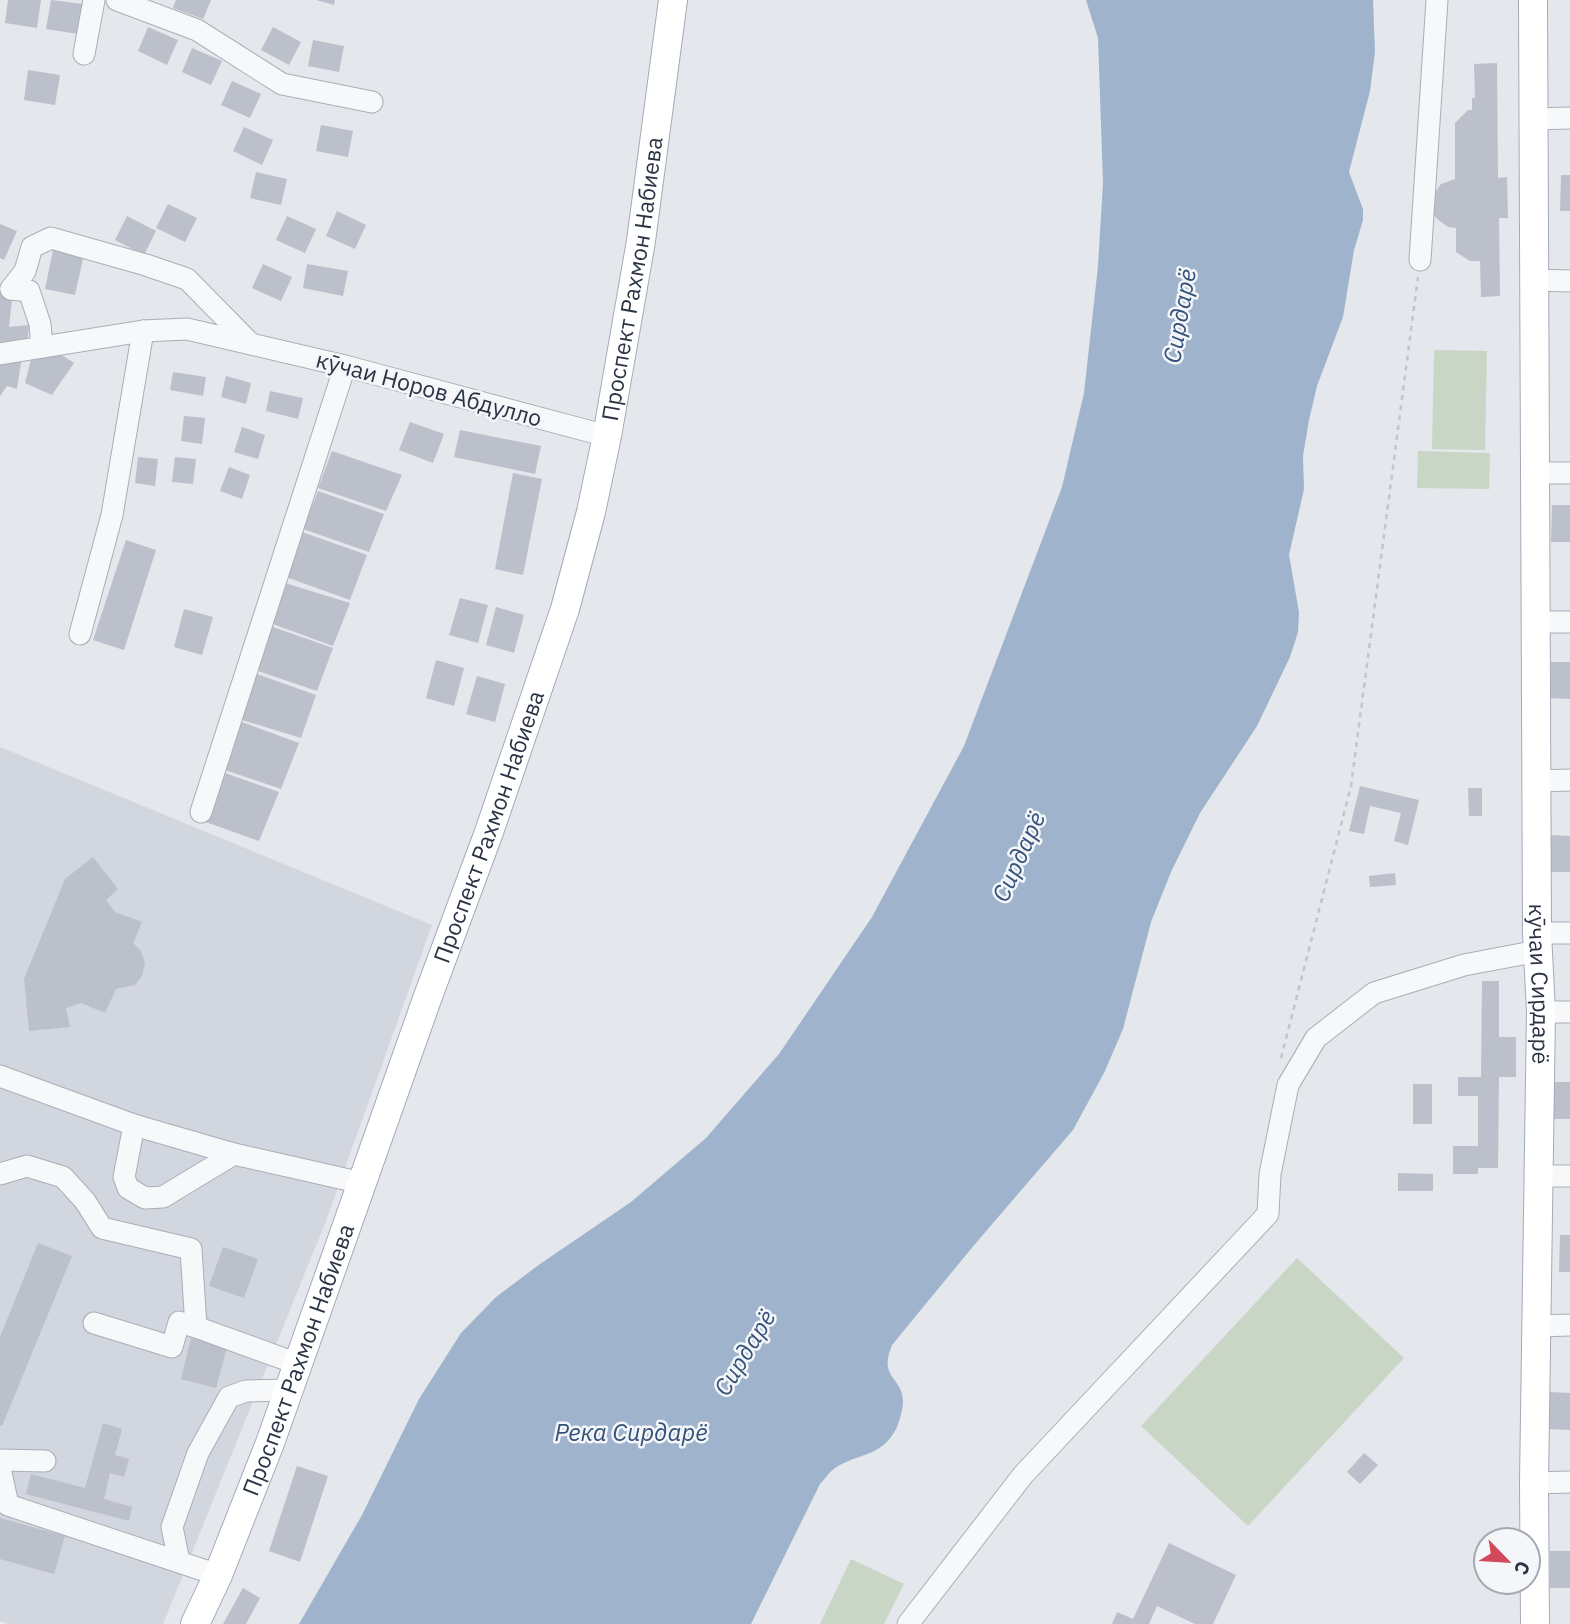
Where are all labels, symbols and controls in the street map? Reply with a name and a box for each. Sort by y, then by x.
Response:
street label: Проспект Рахмон Набиева [594,135,669,423]
water label: Сирдарё [1155,266,1203,365]
street label: кӯчаи Норов Абдулло [313,343,545,433]
street label: Проспект Рахмон Набиева [426,686,550,967]
water label: Сирдарё [984,807,1052,907]
street label: кӯчаи Сирдарё [1523,903,1557,1065]
street label: Проспект Рахмон Набиева [235,1219,360,1500]
water label: Сирдарё [706,1304,782,1401]
water label: Река Сирдарё [555,1416,707,1448]
north arrow [1472,1526,1542,1596]
text: С [1509,1558,1536,1579]

